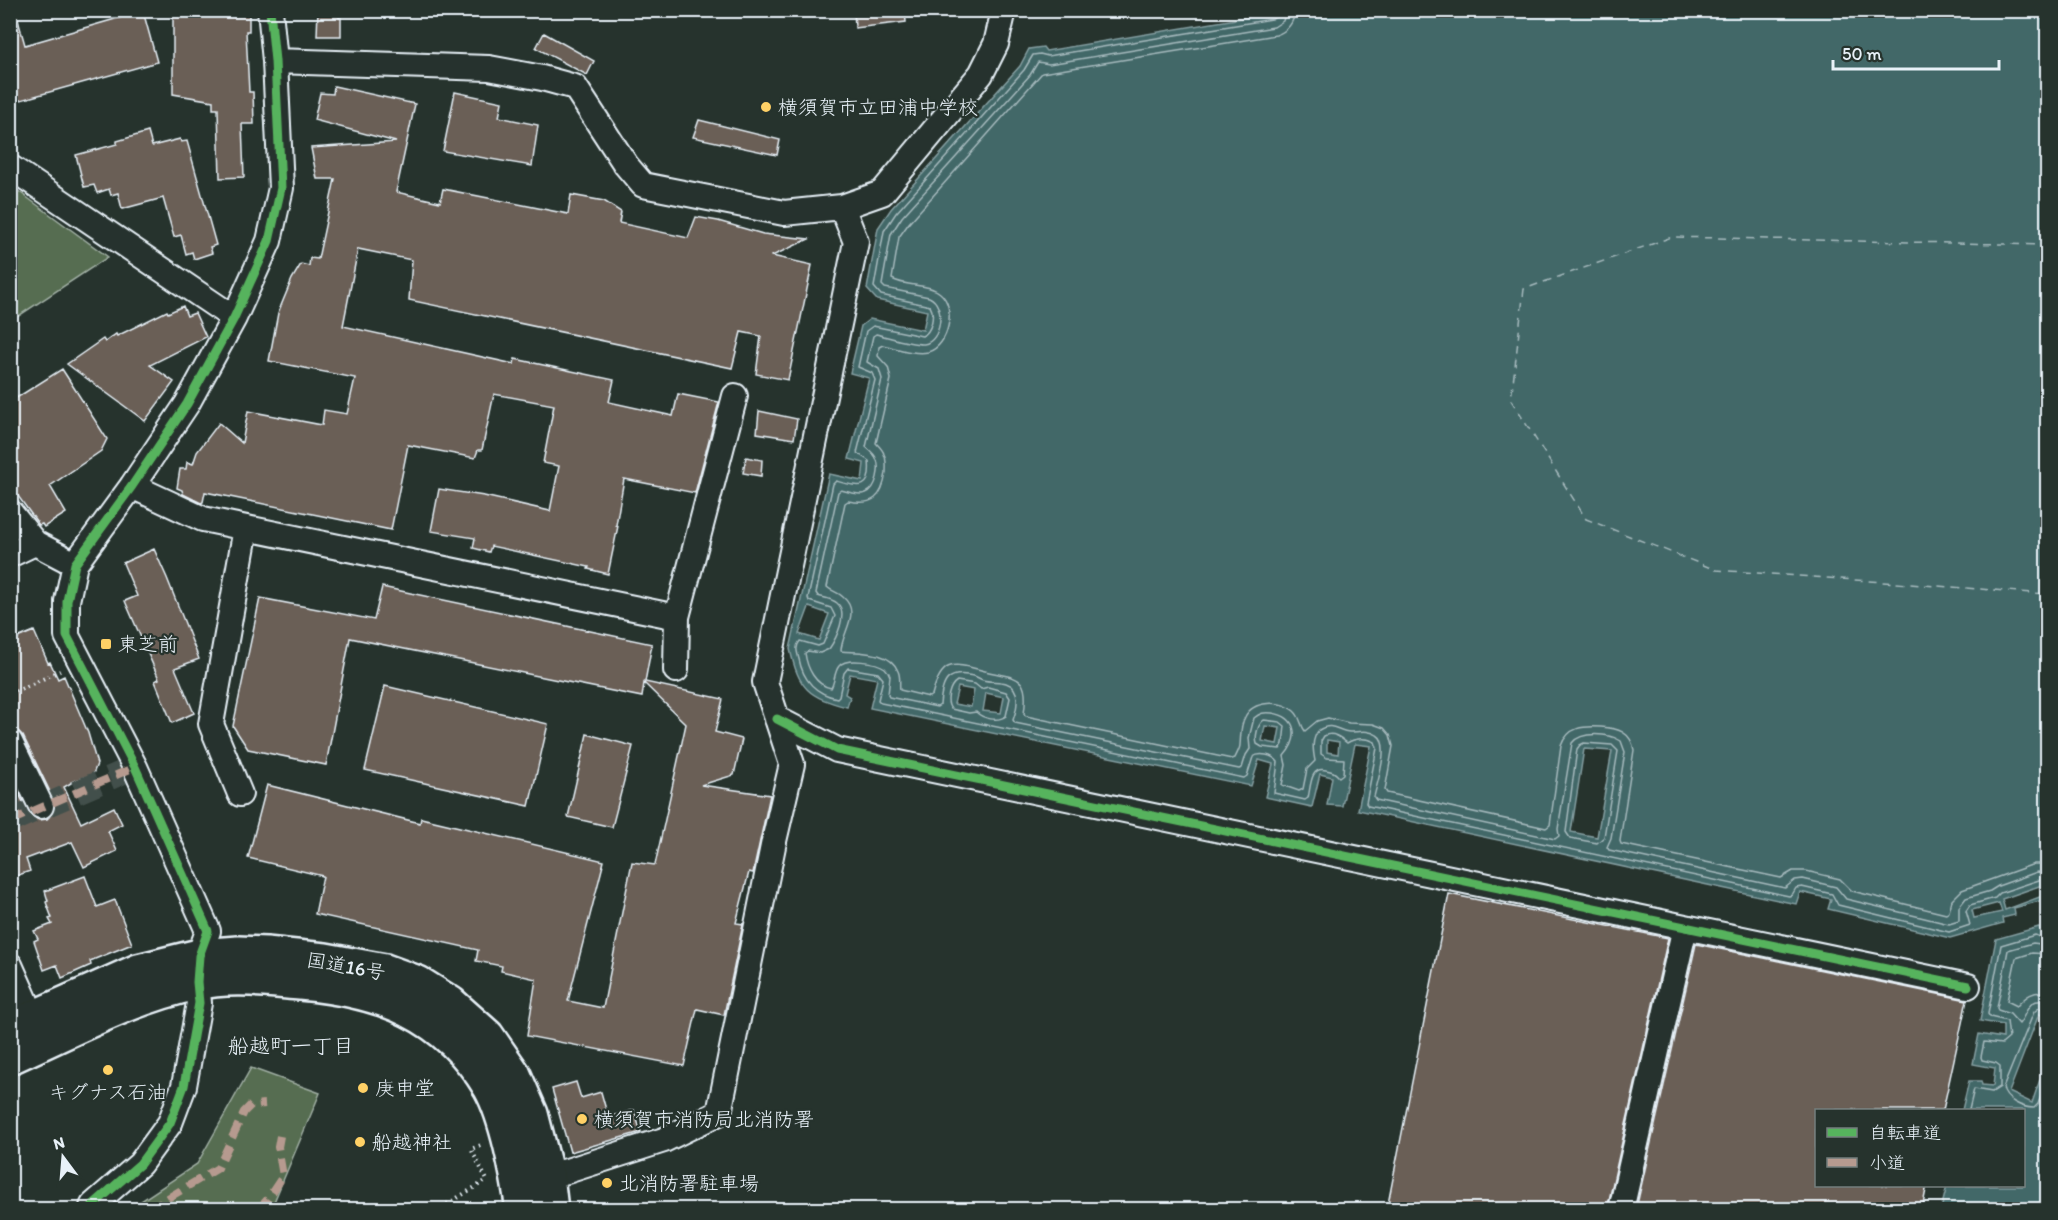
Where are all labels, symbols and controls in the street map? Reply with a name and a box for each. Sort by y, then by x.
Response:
scale bar [1833,33,2000,71]
text: 50 m [1842,43,1882,65]
place label: 横須賀市立田浦中学校 [778,95,978,119]
marker: 横須賀市立田浦中学校 [759,100,773,114]
place label: 東芝前 [118,632,178,656]
marker: 東芝前 [99,637,113,651]
street label: 国道16号 [305,947,387,985]
district label: 船越町一丁目 [228,1033,354,1058]
marker: キグナス石油 [101,1063,115,1077]
place label: 庚申堂 [375,1076,435,1100]
place label: キグナス石油 [48,1080,168,1104]
marker: 庚申堂 [356,1081,370,1095]
place label: 横須賀市消防局北消防署 [594,1107,814,1131]
legend [1815,1109,2025,1187]
marker: 横須賀市消防局北消防署 [575,1112,589,1126]
text: 自転車道 [1869,1122,1941,1144]
north arrow [33,1127,93,1187]
place label: 船越神社 [372,1130,452,1154]
text: N [51,1132,67,1154]
marker: 船越神社 [353,1135,367,1149]
text: 小道 [1869,1152,1905,1174]
place label: 北消防署駐車場 [619,1171,759,1195]
marker: 北消防署駐車場 [600,1176,614,1190]

